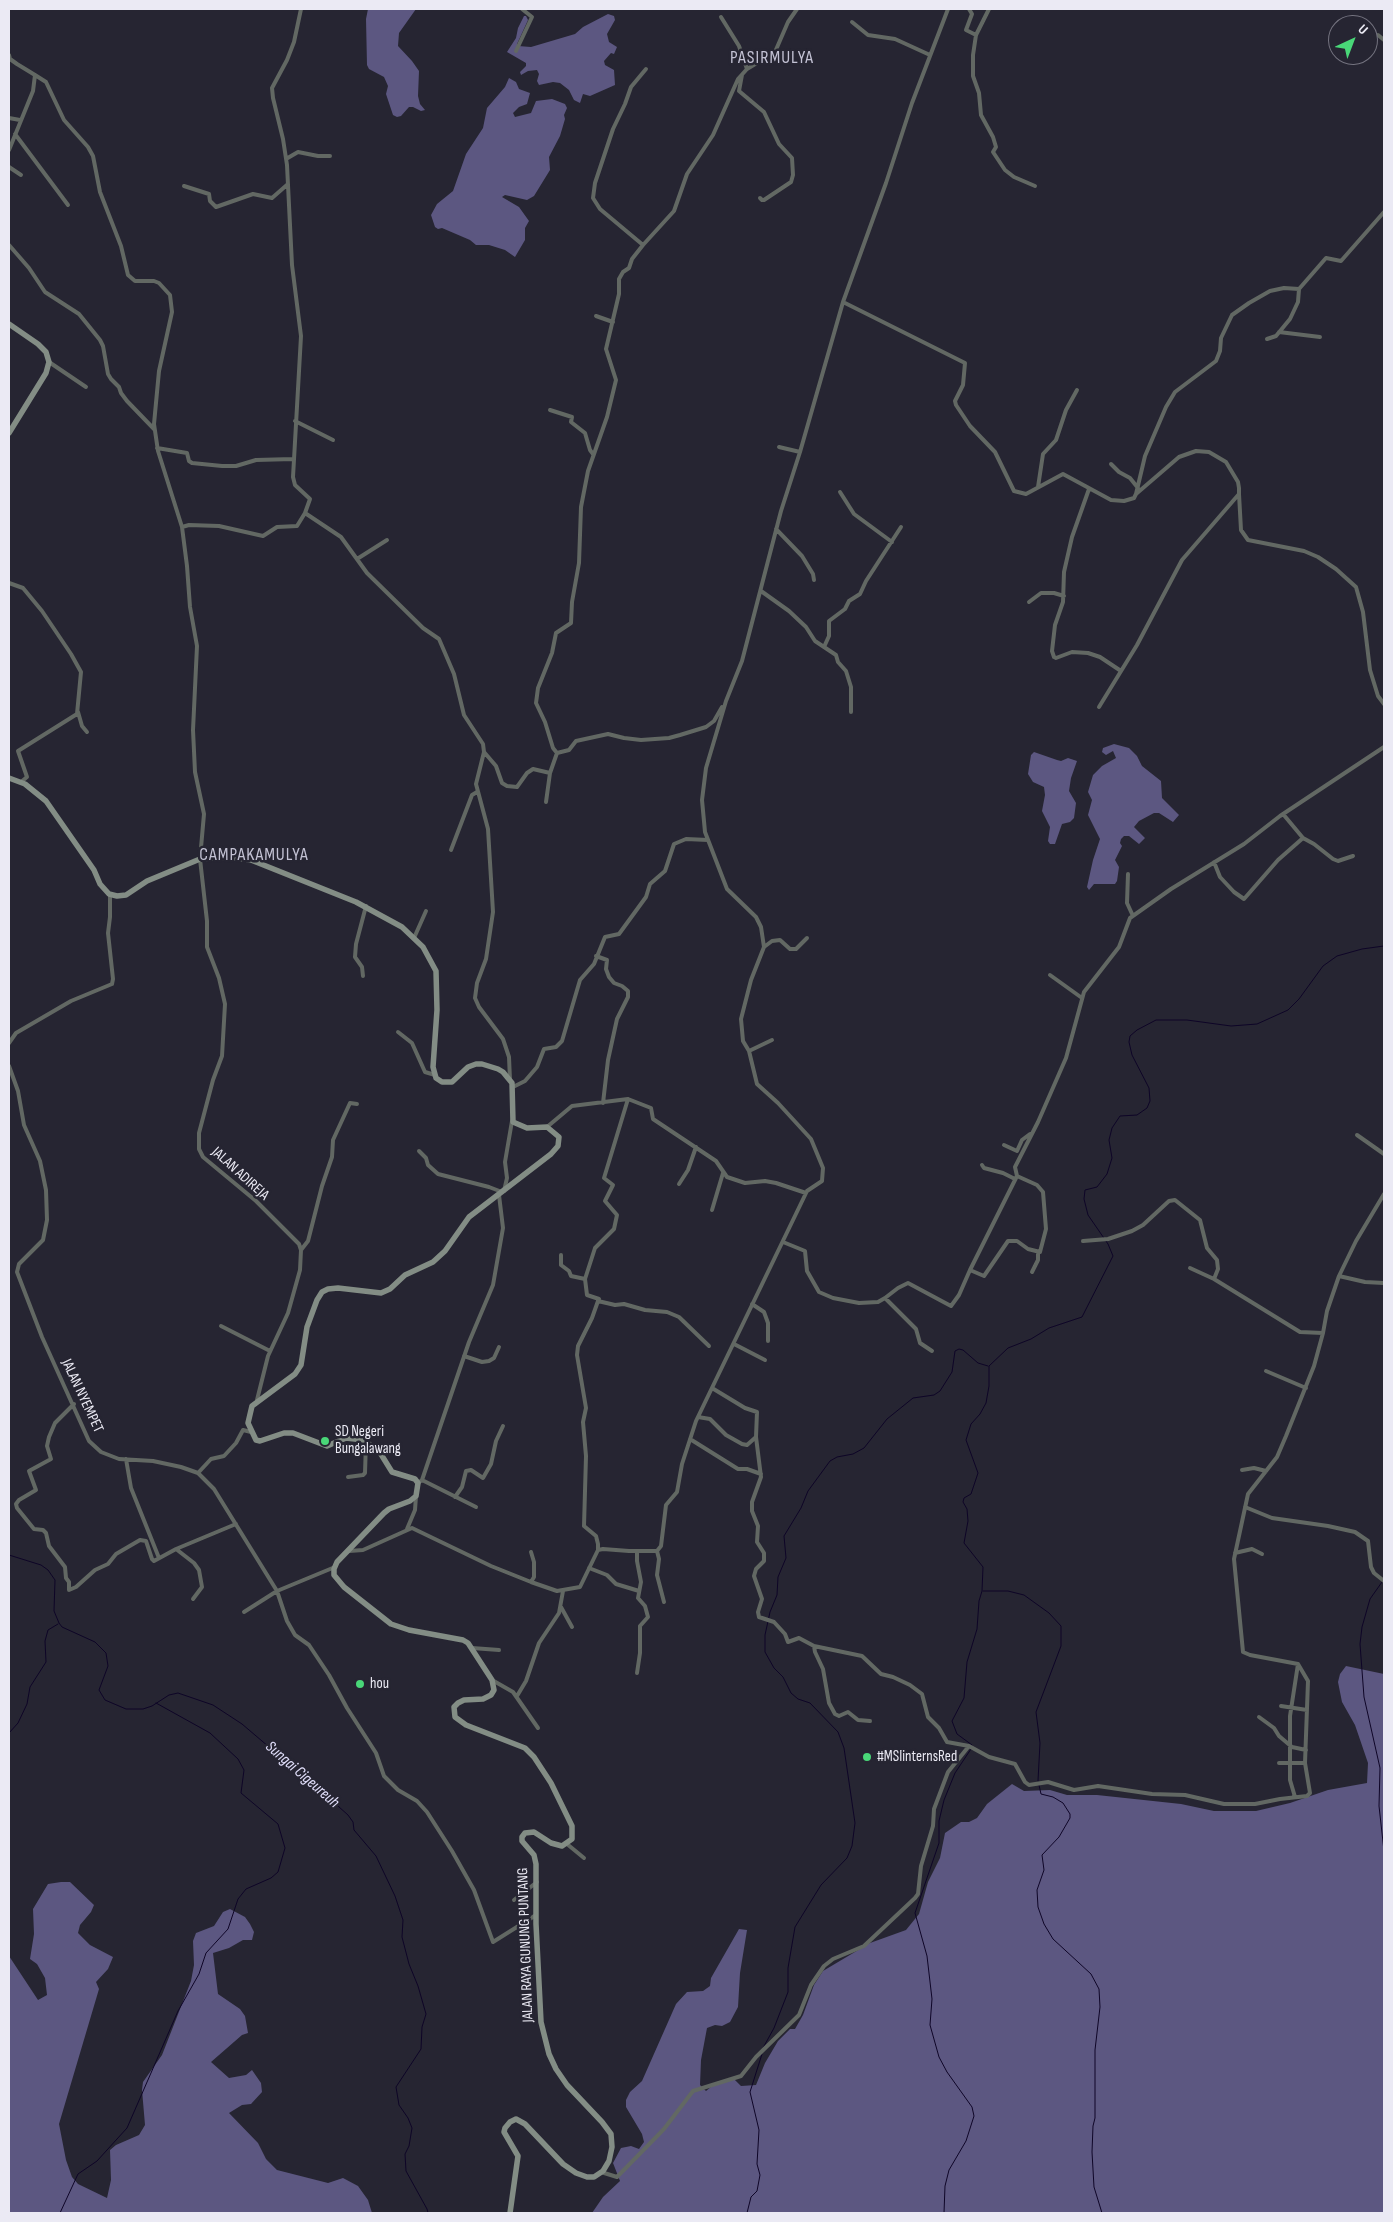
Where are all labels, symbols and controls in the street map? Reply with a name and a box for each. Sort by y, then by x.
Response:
north arrow [1328,15,1378,65]
text: U [1354,21,1371,38]
district label: PASIRMULYA [729,47,815,69]
district label: CAMPAKAMULYA [198,844,310,866]
street label: JALAN ADIREJA [208,1144,272,1204]
street label: JALAN NYEMPET [57,1356,107,1436]
place label: SD Negeri Bungalawang [335,1423,401,1458]
marker: SD Negeri Bungalawang [319,1435,331,1447]
place label: hou [370,1675,389,1693]
marker: hou [354,1678,366,1690]
water label: Sungai Cigeureuh [261,1738,343,1812]
place label: #MSIinternsRed [877,1748,957,1766]
marker: #MSIinternsRed [861,1751,873,1763]
street label: JALAN RAYA GUNUNG PUNTANG [514,1867,538,2023]

